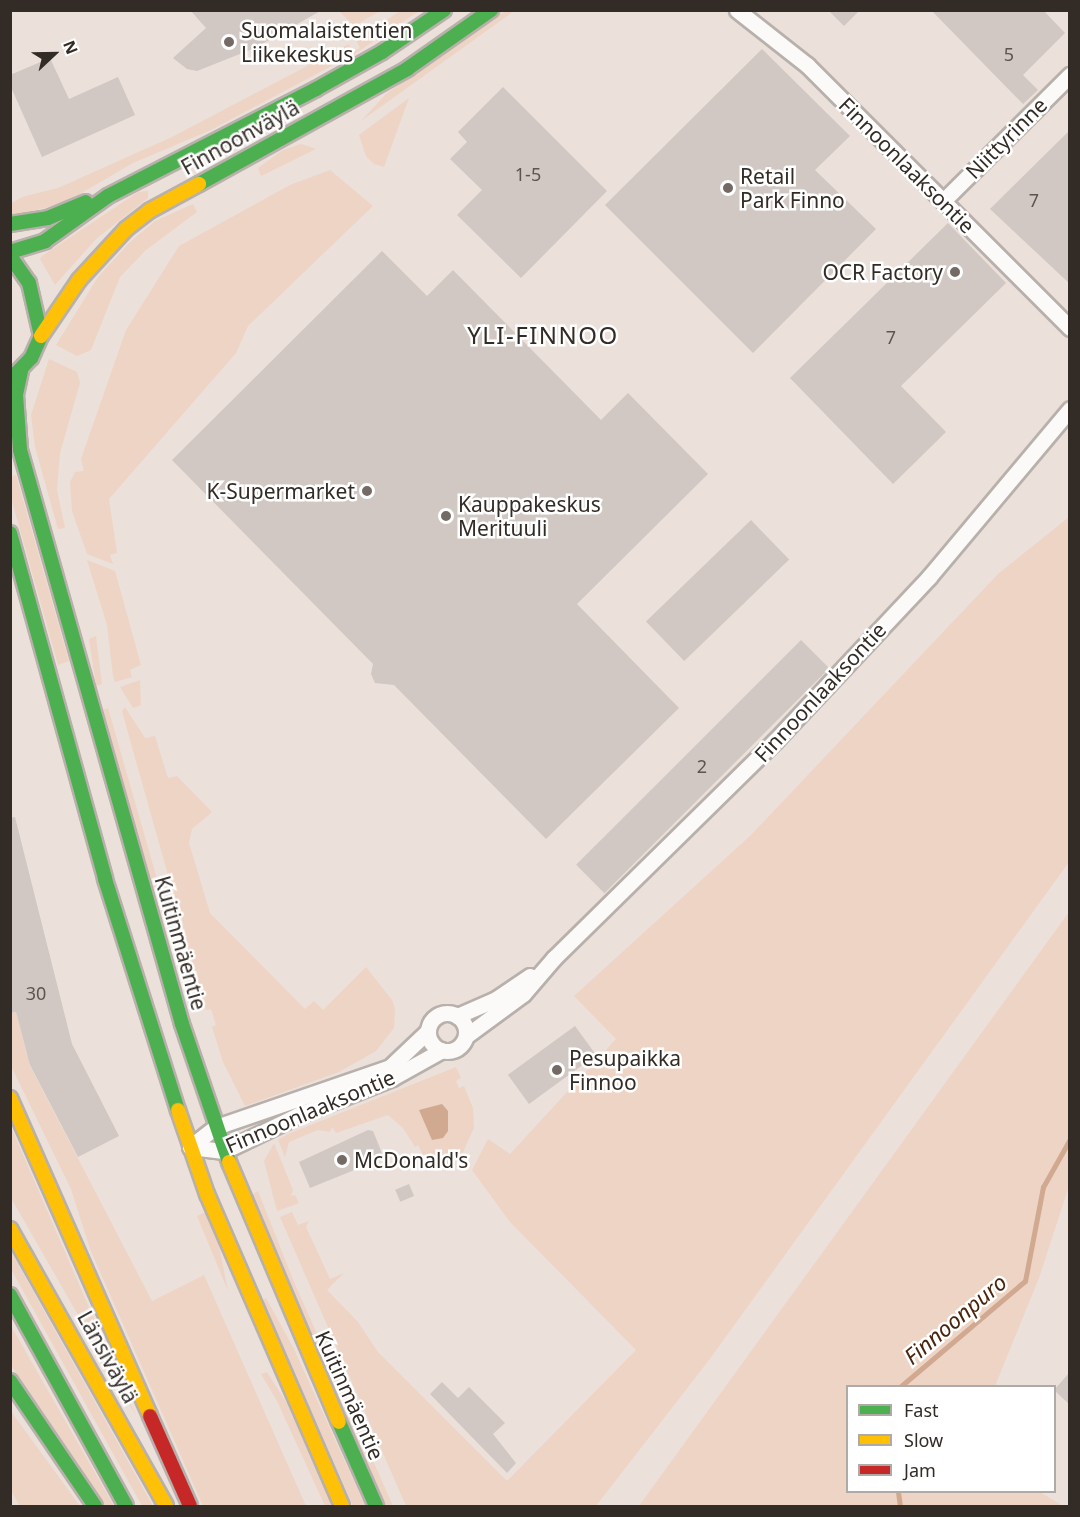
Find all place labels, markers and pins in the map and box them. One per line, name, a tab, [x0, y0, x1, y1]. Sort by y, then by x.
place label: Suomalaistentien Liikekeskus	[241, 17, 413, 67]
marker: Suomalaistentien Liikekeskus	[222, 35, 236, 49]
place label: Retail Park Finno	[740, 163, 845, 213]
marker: Retail Park Finno	[721, 181, 735, 195]
place label: OCR Factory	[822, 259, 943, 285]
marker: OCR Factory	[948, 265, 962, 279]
place label: K-Supermarket	[207, 478, 355, 504]
marker: K-Supermarket	[360, 484, 374, 498]
place label: Kauppakeskus Merituuli	[458, 491, 601, 541]
marker: Kauppakeskus Merituuli	[439, 509, 453, 523]
place label: Pesupaikka Finnoo	[569, 1045, 681, 1095]
marker: Pesupaikka Finnoo	[550, 1063, 564, 1077]
place label: McDonald's	[354, 1147, 468, 1173]
marker: McDonald's	[335, 1153, 349, 1167]

